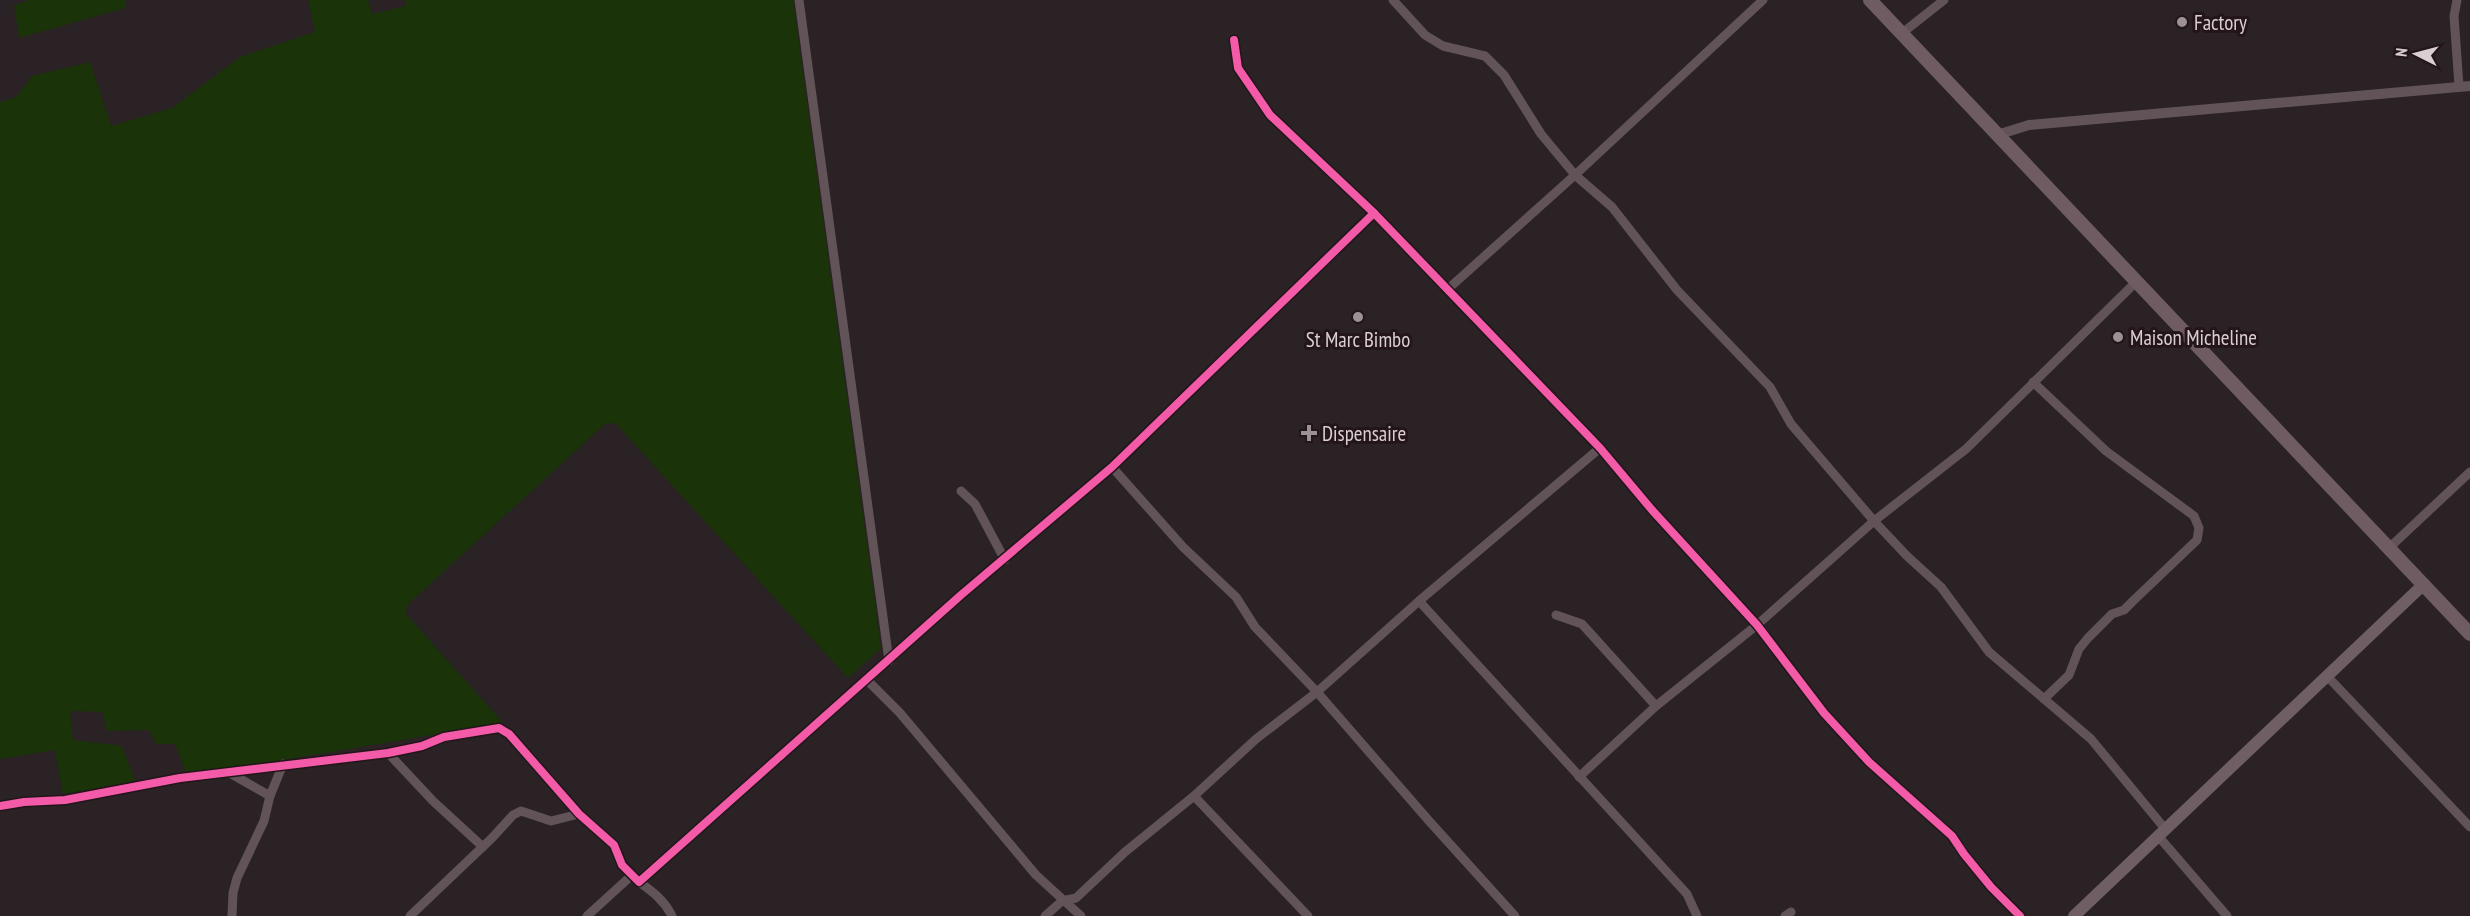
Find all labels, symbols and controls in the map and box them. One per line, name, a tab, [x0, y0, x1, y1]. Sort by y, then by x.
place label: Factory	[2194, 9, 2247, 36]
marker: Factory	[2175, 15, 2189, 29]
north arrow	[2386, 24, 2446, 84]
text: N	[2391, 47, 2411, 58]
marker: St Marc Bimbo	[1351, 310, 1365, 324]
place label: Maison Micheline	[2130, 324, 2257, 351]
place label: St Marc Bimbo	[1306, 326, 1410, 353]
marker: Maison Micheline	[2111, 330, 2125, 344]
place label: Dispensaire	[1322, 420, 1406, 447]
marker: Dispensaire	[1300, 424, 1318, 442]

